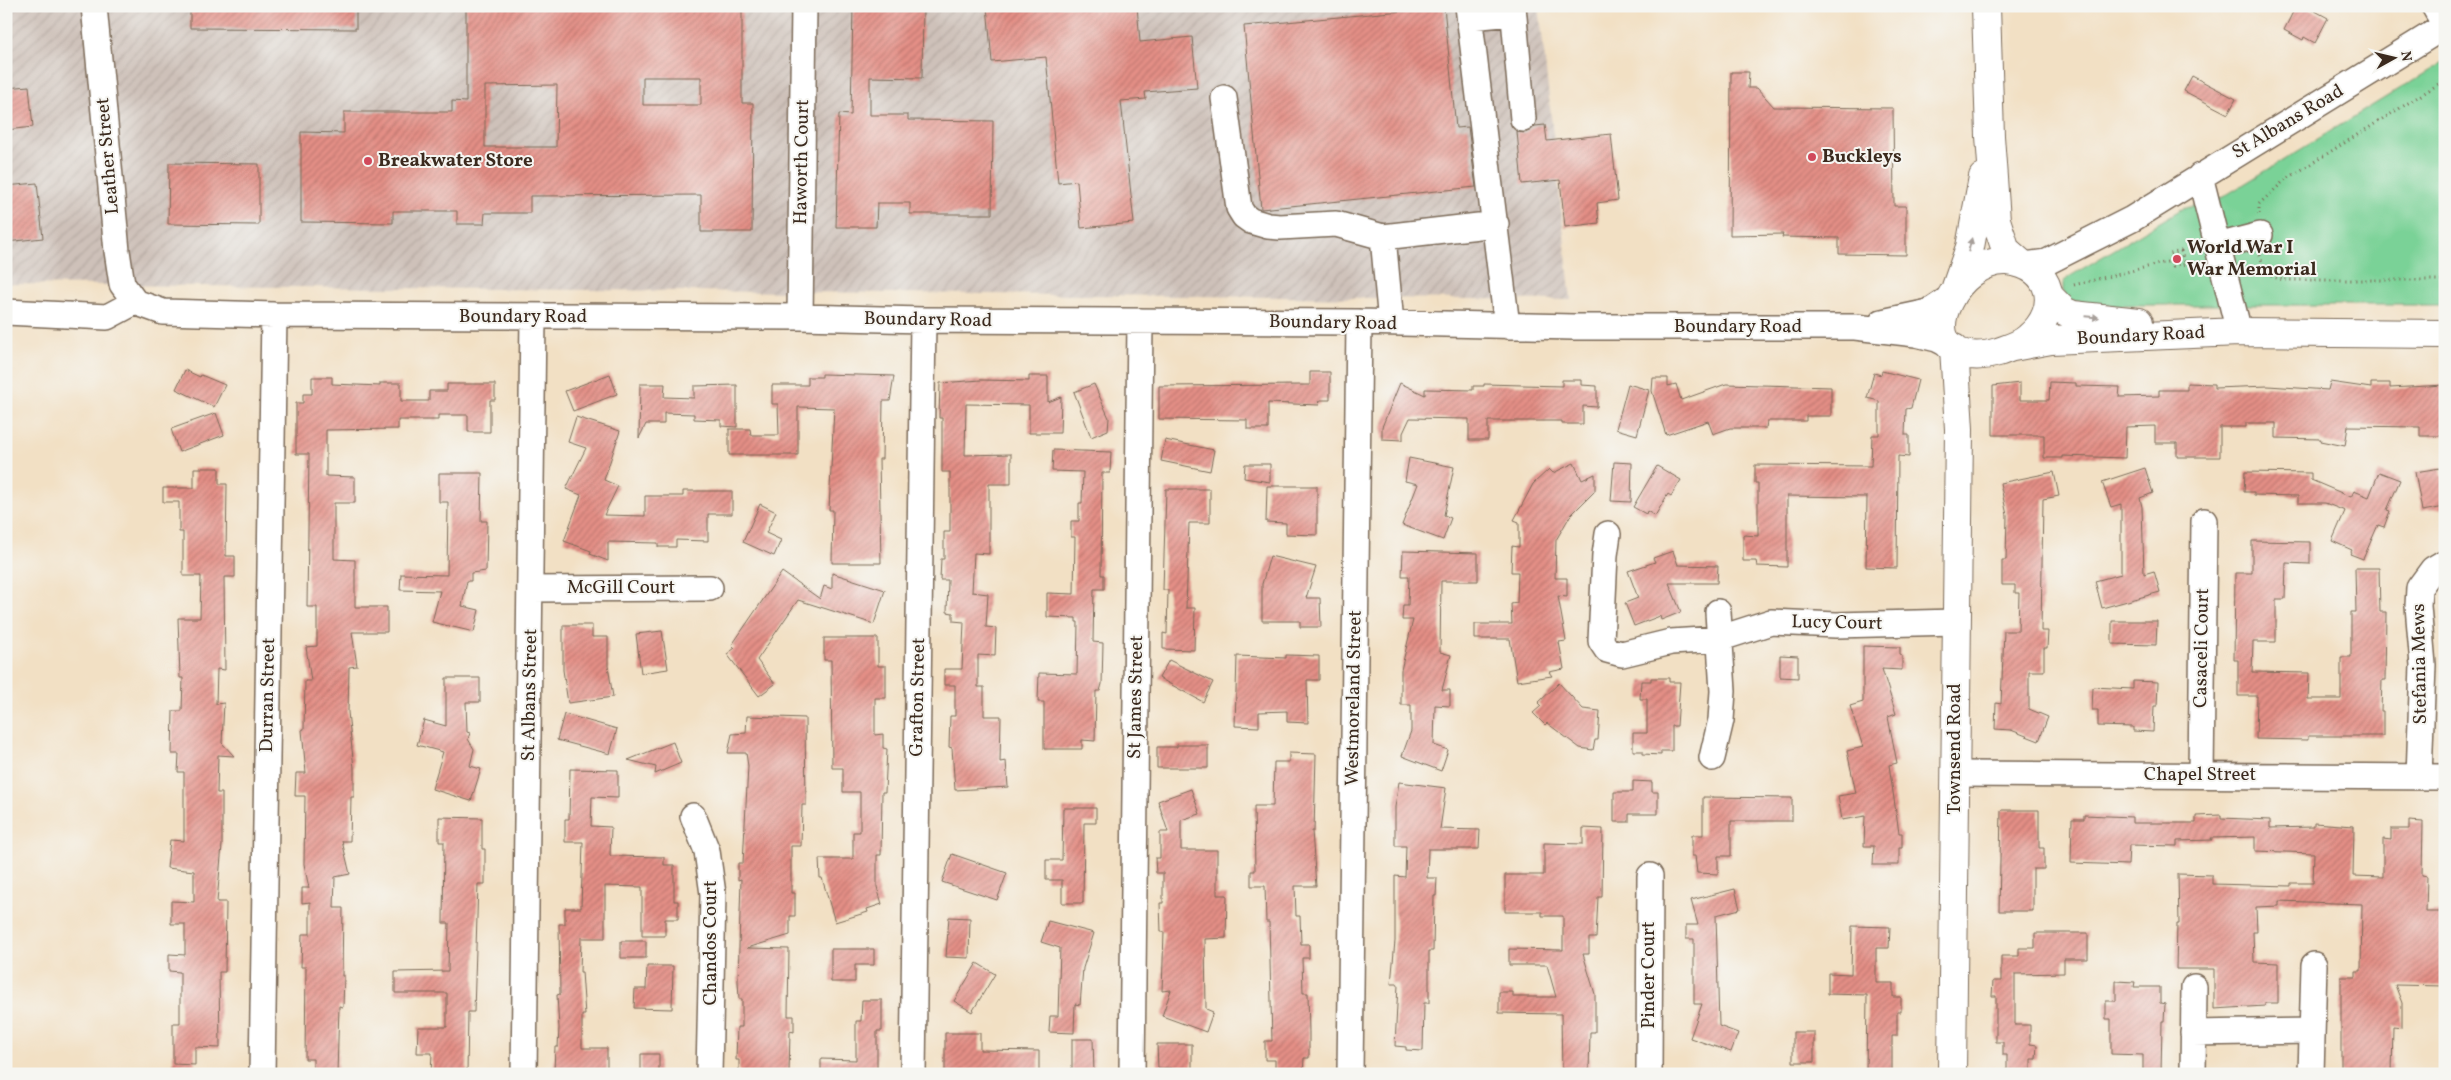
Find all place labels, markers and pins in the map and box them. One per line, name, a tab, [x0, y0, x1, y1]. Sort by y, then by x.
place label: Buckleys	[1822, 144, 1902, 170]
place label: Breakwater Store	[378, 148, 533, 174]
marker: Buckleys	[1806, 151, 1818, 163]
marker: Breakwater Store	[362, 155, 374, 167]
place label: World War I War Memorial	[2187, 235, 2317, 283]
marker: World War I War Memorial	[2171, 253, 2183, 265]

